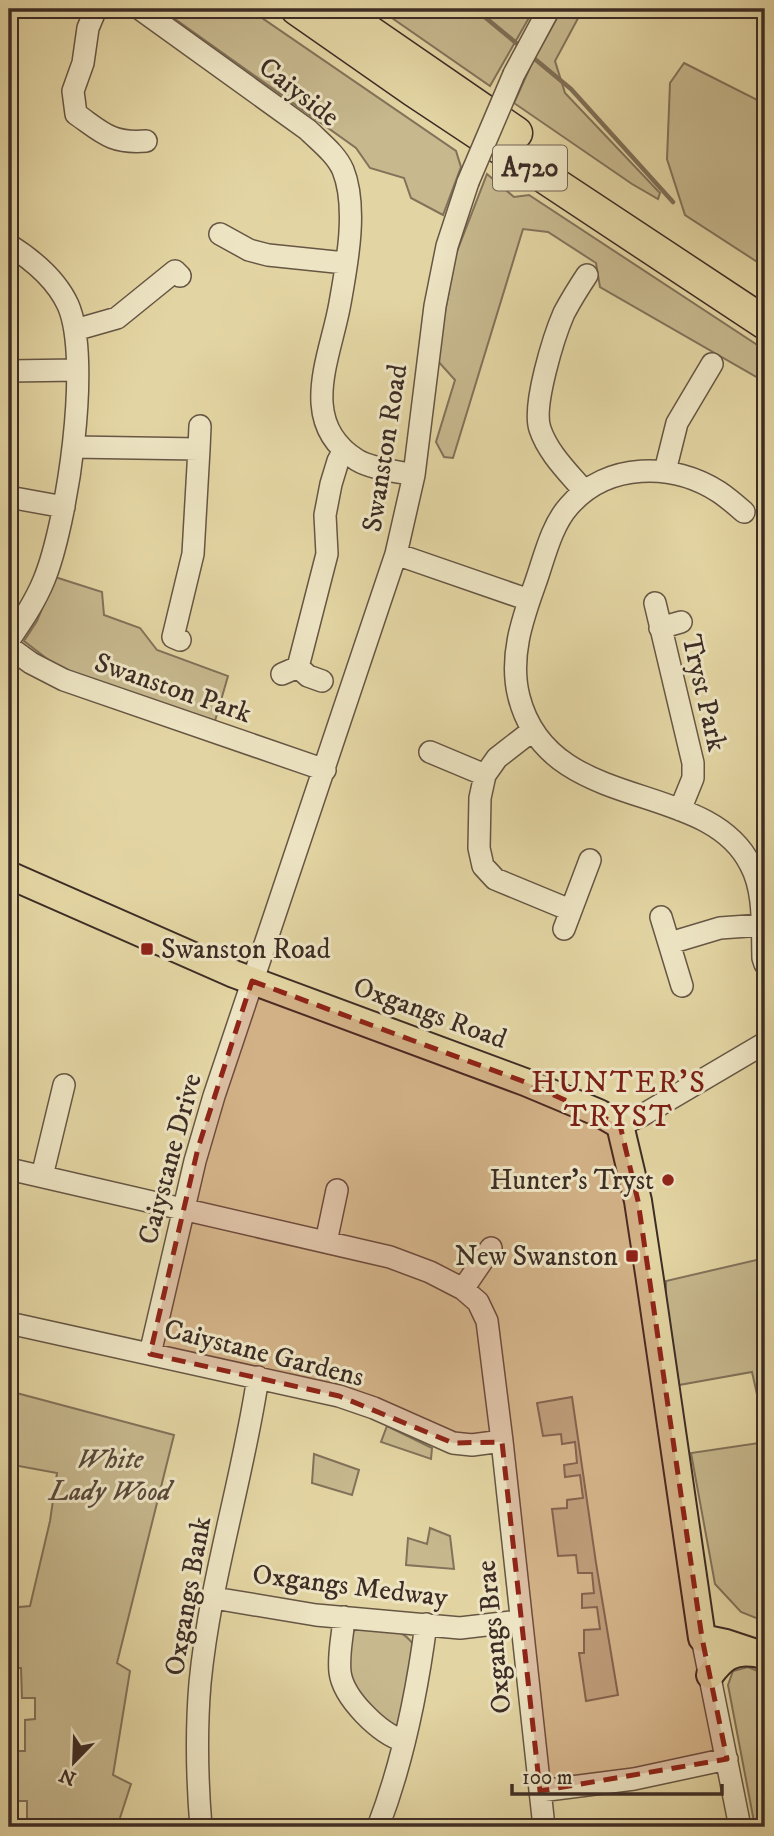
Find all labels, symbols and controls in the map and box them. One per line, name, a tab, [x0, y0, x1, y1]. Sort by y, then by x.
street label: Caiyside	[252, 50, 346, 134]
road number: A720	[493, 146, 567, 190]
street label: Swanston Road	[354, 362, 416, 534]
street label: Tryst Park	[674, 631, 734, 755]
street label: Swanston Park	[90, 645, 256, 731]
place label: Swanston Road	[161, 932, 330, 967]
marker: Swanston Road	[139, 941, 155, 957]
street label: Oxgangs Road	[349, 969, 512, 1057]
district label: HUNTER'S TRYST	[531, 1065, 707, 1136]
street label: Caiystane Drive	[130, 1070, 210, 1248]
place label: Hunter's Tryst	[489, 1163, 654, 1198]
marker: Hunter's Tryst	[660, 1172, 676, 1188]
place label: New Swanston	[455, 1239, 618, 1274]
marker: New Swanston	[624, 1248, 640, 1264]
street label: Caiystane Gardens	[160, 1311, 368, 1395]
park label: White Lady Wood	[47, 1442, 175, 1509]
street label: Oxgangs Bank	[157, 1514, 219, 1678]
street label: Oxgangs Medway	[250, 1557, 450, 1615]
street label: Oxgangs Brae	[469, 1558, 519, 1716]
north arrow	[38, 1728, 108, 1798]
scale bar	[512, 1752, 722, 1796]
text: N	[56, 1762, 80, 1790]
text: 100 m	[522, 1765, 573, 1791]

